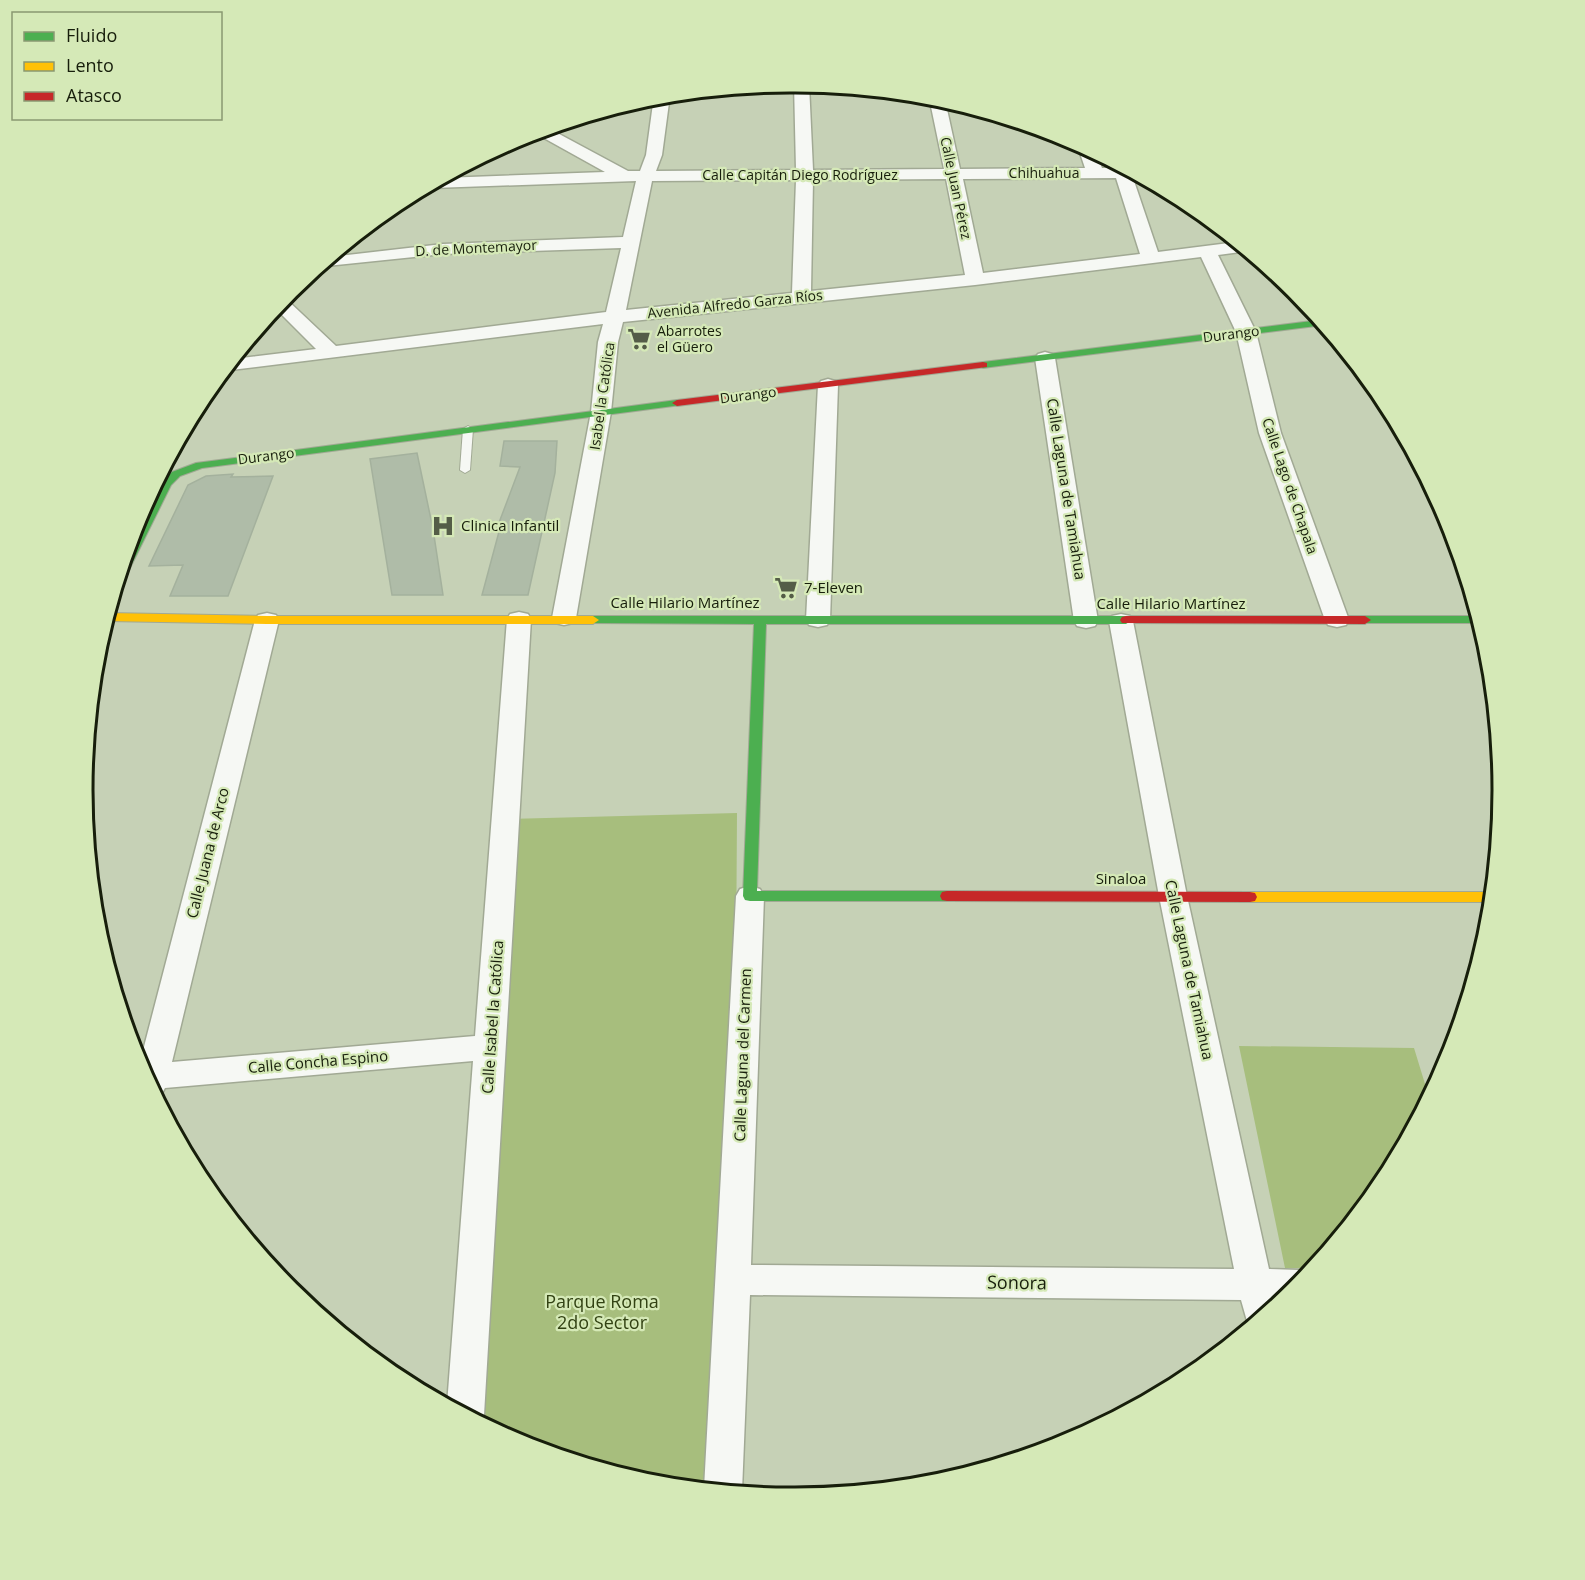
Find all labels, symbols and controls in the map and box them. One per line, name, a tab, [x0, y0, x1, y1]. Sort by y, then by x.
legend	[12, 12, 222, 120]
text: Fluido	[66, 23, 117, 47]
text: Lento	[66, 53, 114, 77]
text: Atasco	[66, 83, 122, 107]
street label: Calle Juan Pérez	[936, 135, 977, 241]
street label: Chihuahua	[1009, 163, 1079, 182]
street label: Calle Capitán Diego Rodríguez	[702, 165, 898, 184]
street label: D. de Montemayor	[415, 235, 538, 260]
street label: Avenida Alfredo Garza Ríos	[646, 285, 824, 322]
place label: Abarrotes el Güero	[657, 321, 722, 356]
street label: Durango	[1202, 321, 1260, 346]
supermarket icon: Abarrotes el Güero	[626, 326, 652, 352]
street label: Isabel la Católica	[585, 341, 618, 451]
street label: Durango	[719, 382, 777, 407]
street label: Calle Laguna de Tamiahua	[1043, 397, 1091, 581]
street label: Calle Lago de Chapala	[1258, 415, 1323, 556]
street label: Durango	[237, 443, 295, 468]
hospital icon: Clinica Infantil	[430, 513, 456, 539]
place label: Clinica Infantil	[461, 515, 559, 535]
supermarket icon: 7-Eleven	[773, 575, 799, 601]
place label: 7-Eleven	[804, 577, 863, 597]
street label: Calle Hilario Martínez	[610, 592, 760, 612]
street label: Calle Hilario Martínez	[1096, 593, 1246, 613]
street label: Calle Juana de Arco	[181, 785, 233, 920]
street label: Sinaloa	[1096, 868, 1146, 888]
street label: Calle Laguna de Tamiahua	[1161, 878, 1219, 1062]
street label: Calle Isabel la Católica	[477, 939, 507, 1094]
street label: Calle Laguna del Carmen	[729, 968, 755, 1142]
street label: Calle Concha Espino	[247, 1045, 389, 1077]
street label: Sonora	[987, 1269, 1047, 1295]
park label: Parque Roma 2do Sector	[545, 1289, 659, 1334]

